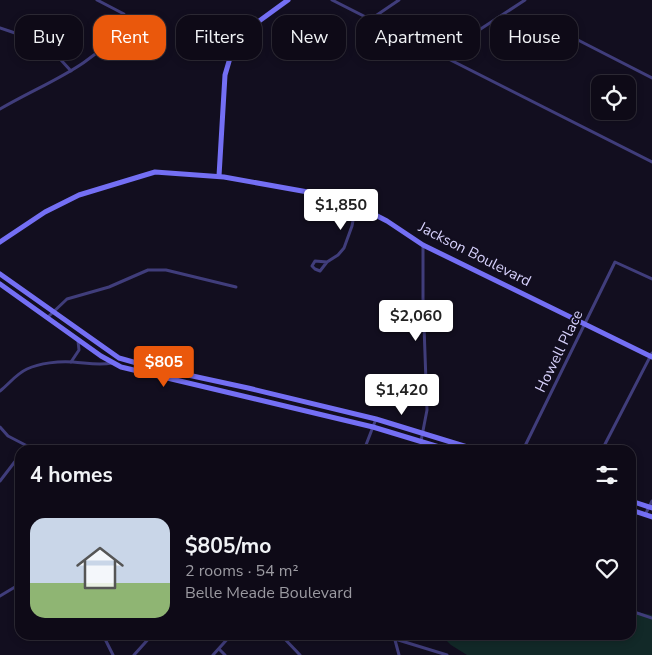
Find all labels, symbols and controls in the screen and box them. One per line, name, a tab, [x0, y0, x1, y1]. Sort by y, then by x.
chip: Buy	[15, 15, 83, 60]
chip: Rent	[93, 15, 166, 60]
chip: Filters	[176, 15, 262, 60]
chip: New	[272, 15, 346, 60]
chip: Apartment	[356, 15, 480, 60]
chip: House	[490, 15, 578, 60]
map controls	[591, 75, 636, 120]
button: locate	[591, 75, 636, 120]
pin: $1,850	[300, 188, 382, 231]
text: $1,850	[315, 194, 367, 216]
street label: Jackson Boulevard	[414, 217, 535, 291]
pin: $2,060	[375, 300, 457, 342]
text: $2,060	[390, 305, 442, 327]
street label: Howell Place	[530, 306, 588, 396]
pin: $805	[134, 346, 194, 388]
text: $805	[145, 351, 183, 373]
pin: $1,420	[361, 374, 443, 416]
text: $1,420	[376, 379, 428, 401]
text: 4 homes	[30, 461, 113, 489]
icon: filters	[593, 461, 621, 489]
text: $805/mo	[185, 532, 271, 560]
icon: home	[70, 538, 130, 598]
icon: heart	[593, 554, 621, 582]
text: 2 rooms · 54 m²	[185, 560, 298, 582]
text: Belle Meade Boulevard	[185, 582, 352, 604]

